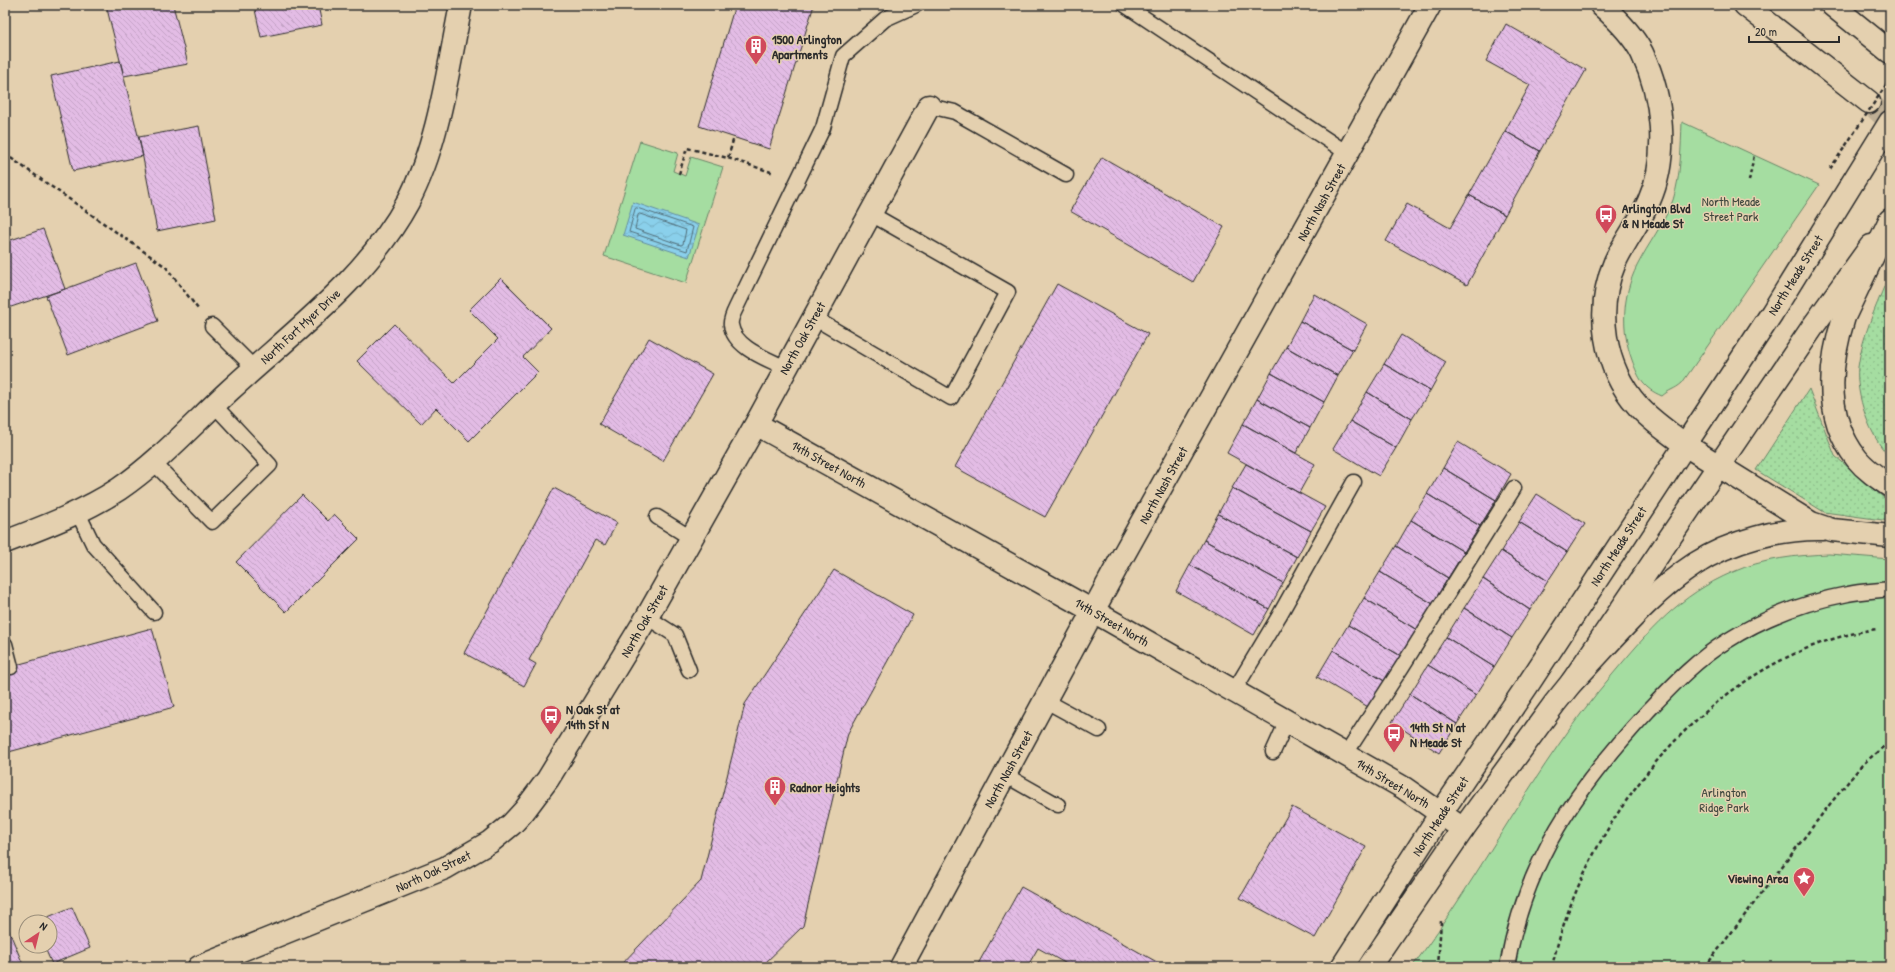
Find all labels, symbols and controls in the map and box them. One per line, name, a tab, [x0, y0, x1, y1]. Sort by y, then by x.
scale bar	[1749, 18, 1839, 44]
text: 20 m	[1755, 23, 1777, 40]
place label: 1500 Arlington Apartments	[772, 30, 842, 64]
building icon: 1500 Arlington Apartments	[743, 33, 769, 66]
street label: North Nash Street	[1292, 160, 1350, 244]
park label: North Meade Street Park	[1702, 192, 1760, 225]
place label: Arlington Blvd & N Meade St	[1622, 199, 1691, 232]
bus stop icon: Arlington Blvd & N Meade St	[1593, 202, 1619, 235]
street label: North Meade Street	[1763, 231, 1827, 319]
street label: North Fort Myer Drive	[256, 284, 344, 368]
street label: North Oak Street	[774, 298, 830, 378]
street label: 14th Street North	[788, 436, 870, 492]
street label: North Nash Street	[1134, 443, 1192, 527]
street label: North Meade Street	[1586, 502, 1651, 589]
street label: North Oak Street	[616, 581, 672, 661]
street label: 14th Street North	[1072, 593, 1153, 651]
place label: N Oak St at 14th St N	[566, 700, 620, 733]
bus stop icon: N Oak St at 14th St N	[538, 703, 564, 736]
place label: 14th St N at N Meade St	[1410, 718, 1466, 751]
bus stop icon: 14th St N at N Meade St	[1381, 721, 1407, 754]
street label: North Nash Street	[979, 727, 1037, 811]
street label: 14th Street North	[1353, 754, 1434, 812]
street label: North Meade Street	[1408, 772, 1473, 859]
building icon: Radnor Heights	[762, 774, 788, 807]
place label: Radnor Heights	[790, 778, 860, 797]
park label: Arlington Ridge Park	[1699, 783, 1749, 816]
street label: North Oak Street	[392, 845, 474, 896]
place icon: Viewing Area	[1791, 865, 1817, 898]
place label: Viewing Area	[1727, 869, 1789, 888]
north arrow	[18, 914, 58, 954]
text: N	[37, 918, 50, 933]

